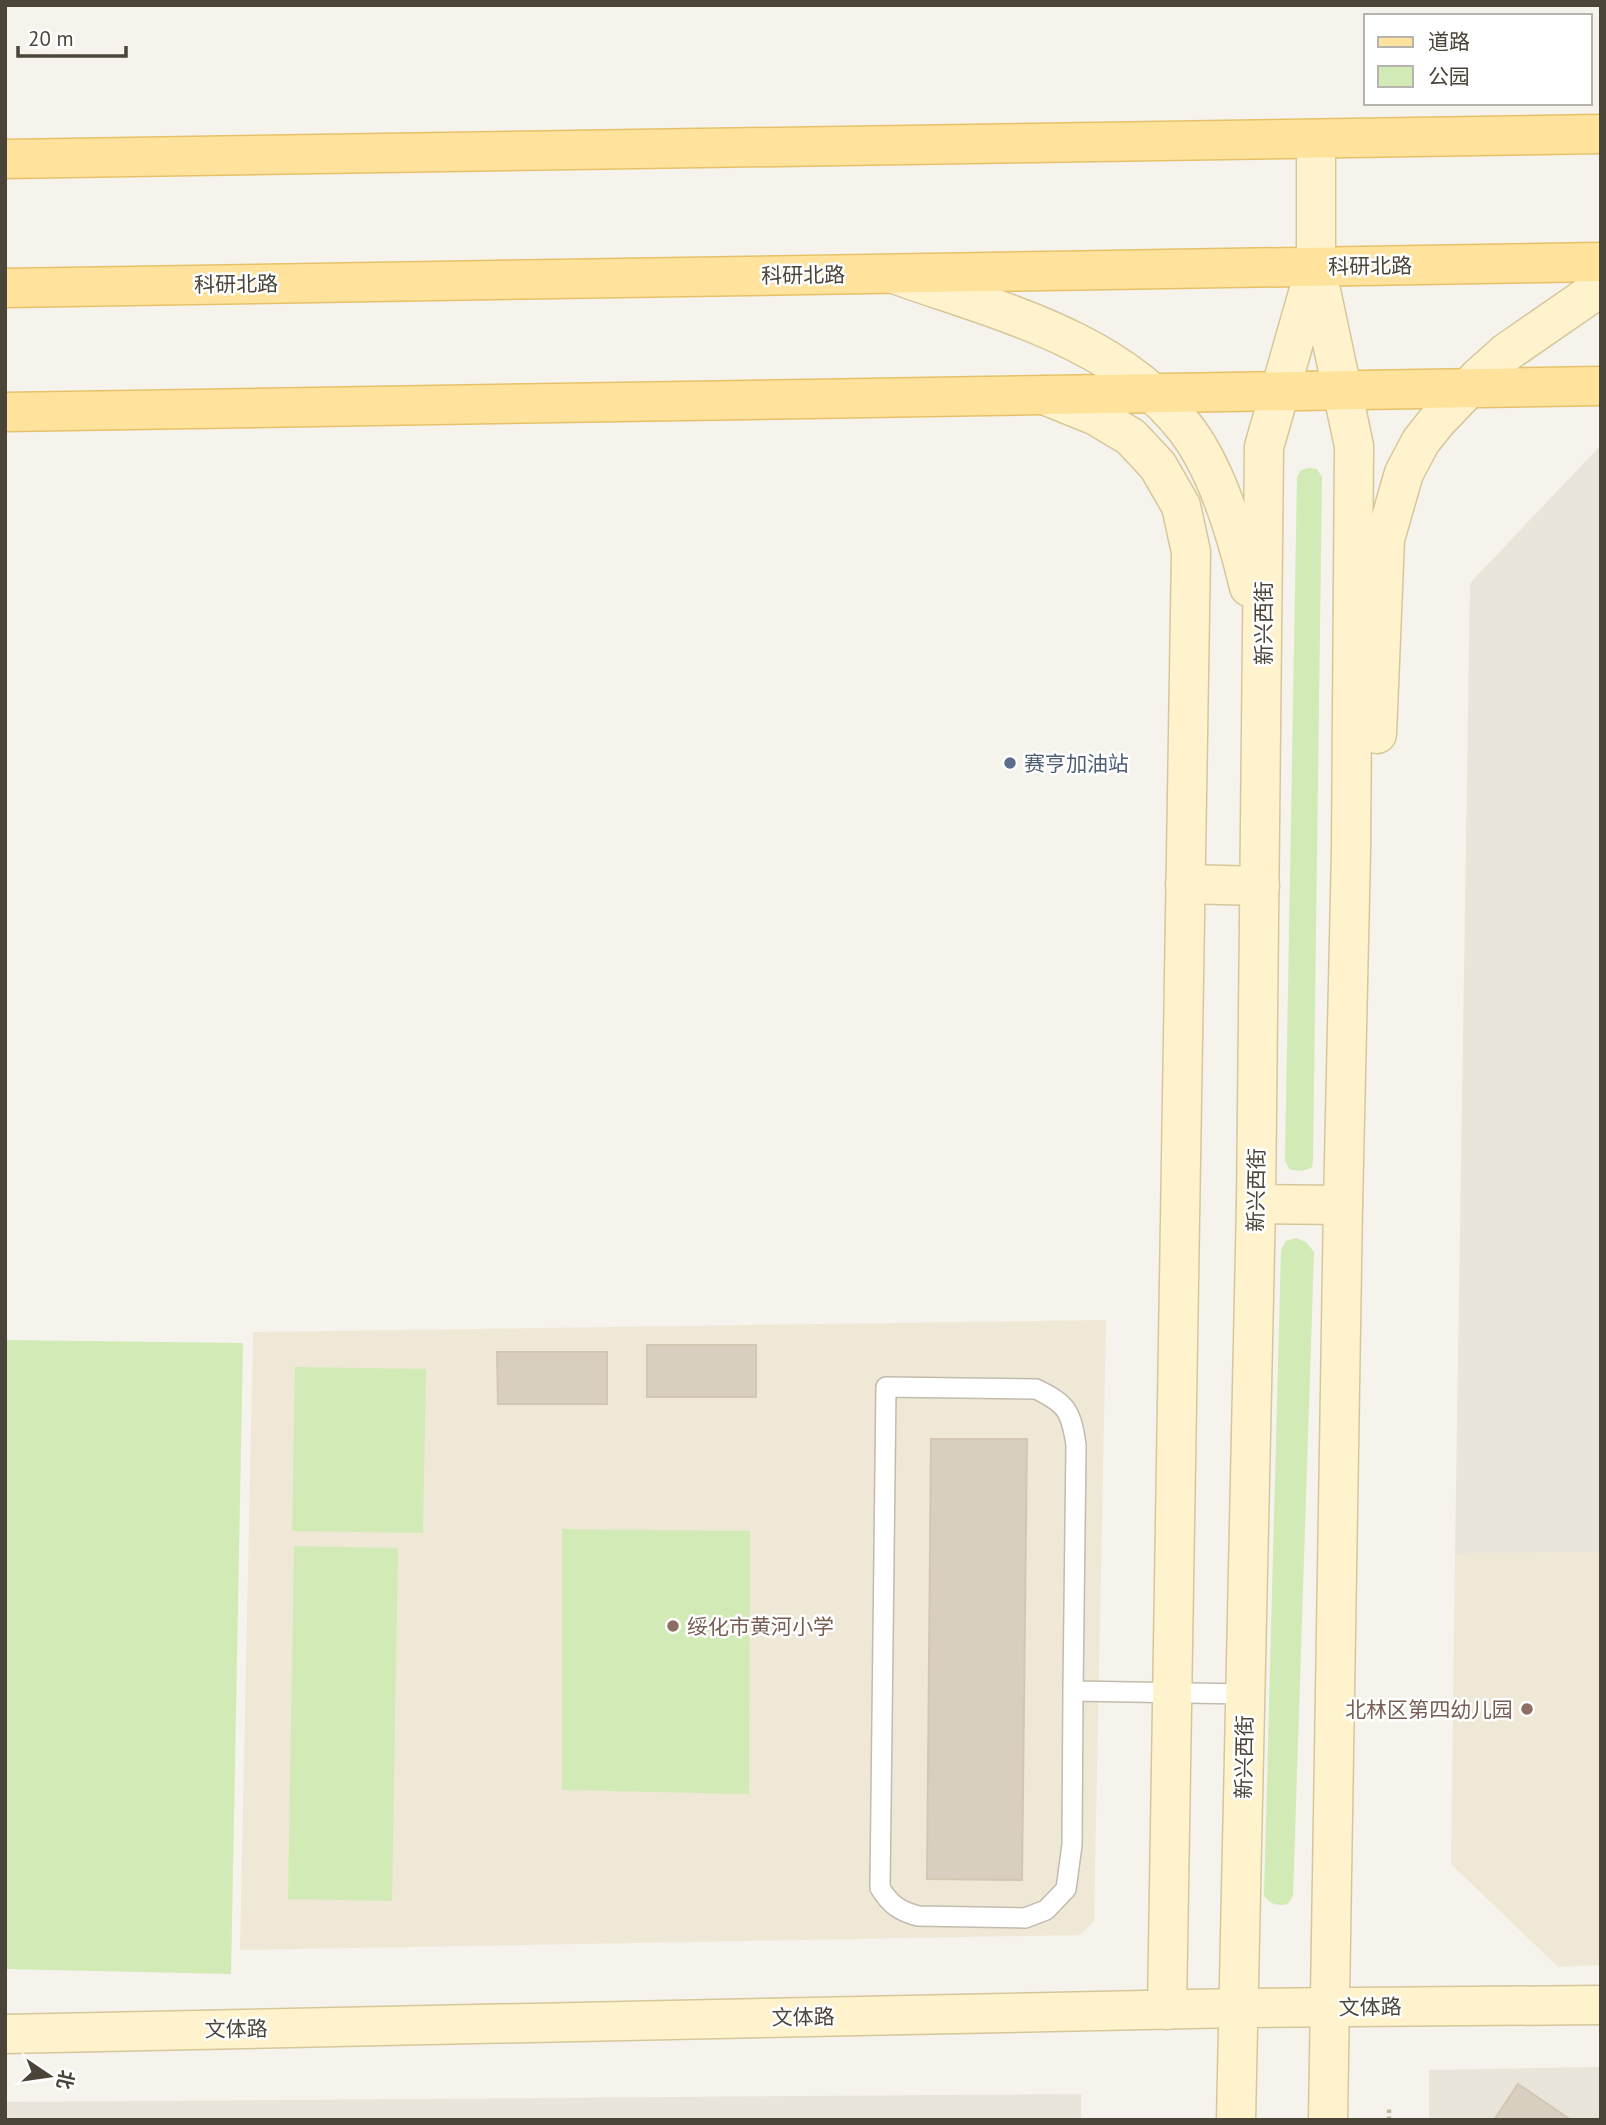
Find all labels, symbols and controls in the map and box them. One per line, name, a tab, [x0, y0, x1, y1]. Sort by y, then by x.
scale bar	[18, 14, 126, 58]
legend	[1364, 14, 1592, 105]
text: 20 m	[28, 25, 74, 52]
text: 道路	[1428, 28, 1470, 55]
text: 公园	[1428, 63, 1470, 90]
street label: 科研北路	[1328, 252, 1412, 280]
street label: 科研北路	[761, 261, 845, 289]
street label: 科研北路	[194, 270, 278, 298]
street label: 新兴西街	[1250, 581, 1277, 665]
place label: 赛亨加油站	[1024, 750, 1129, 777]
marker: 赛亨加油站	[1002, 755, 1018, 771]
street label: 新兴西街	[1242, 1148, 1270, 1232]
place label: 绥化市黄河小学	[687, 1613, 834, 1640]
marker: 绥化市黄河小学	[665, 1618, 681, 1634]
place label: 北林区第四幼儿园	[1345, 1696, 1513, 1723]
marker: 北林区第四幼儿园	[1519, 1701, 1535, 1717]
street label: 新兴西街	[1230, 1715, 1258, 1799]
street label: 文体路	[1338, 1993, 1402, 2021]
street label: 文体路	[771, 2003, 835, 2031]
street label: 文体路	[204, 2015, 268, 2043]
north arrow	[14, 2041, 84, 2111]
text: 北	[52, 2068, 79, 2092]

